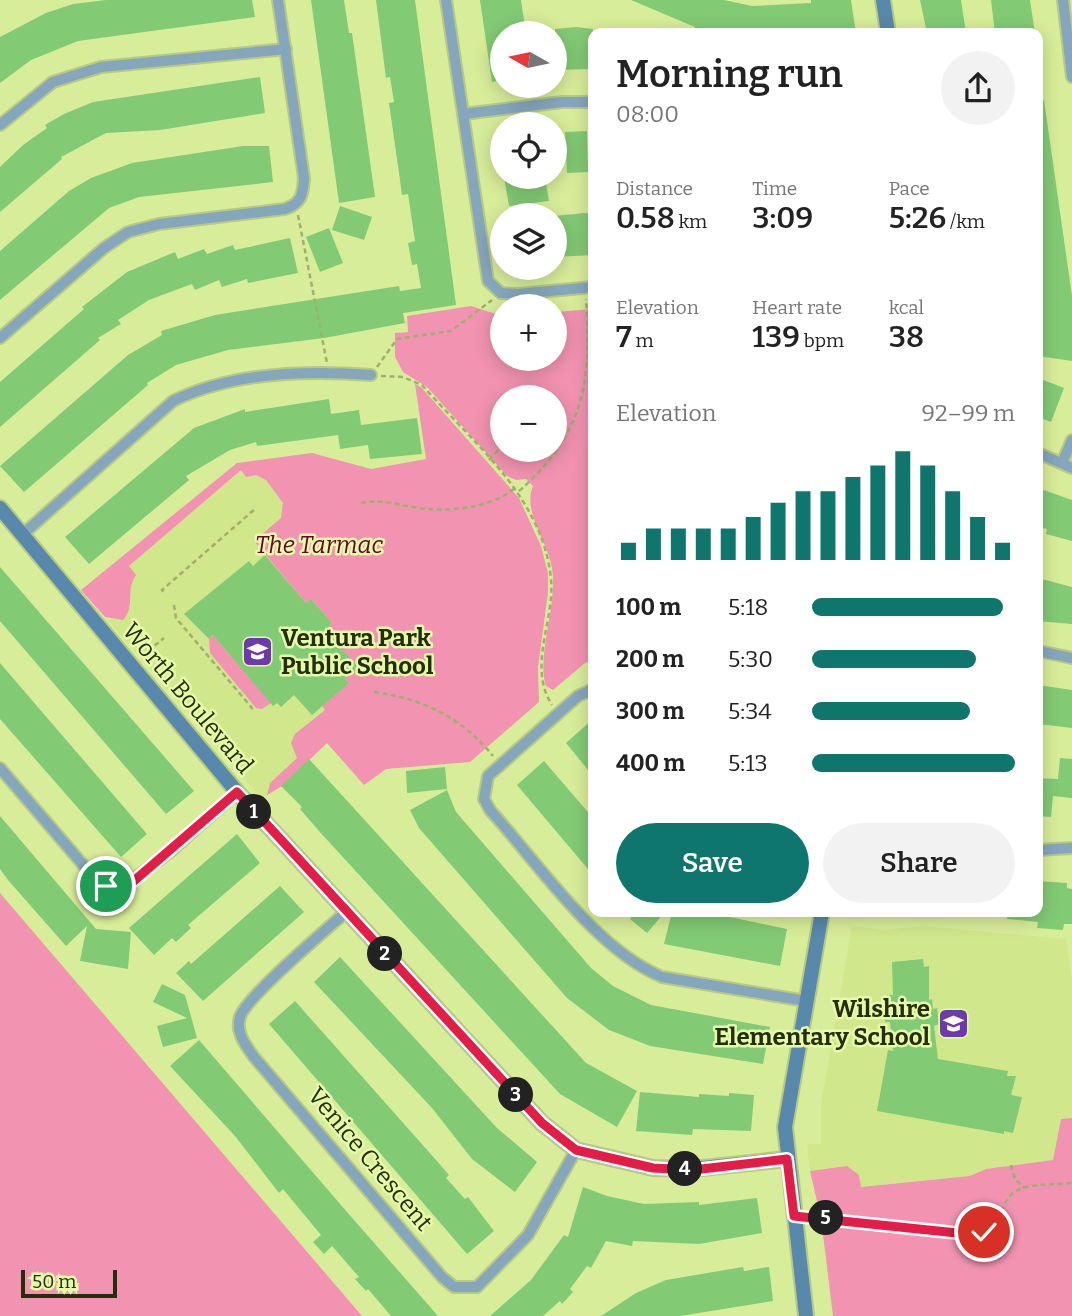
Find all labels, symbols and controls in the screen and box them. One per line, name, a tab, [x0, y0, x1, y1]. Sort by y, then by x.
north arrow	[490, 21, 567, 98]
map controls	[490, 21, 567, 462]
text: Morning run	[616, 51, 843, 97]
button: share	[941, 51, 1015, 125]
text: 08:00	[616, 100, 679, 128]
button: locate	[490, 112, 567, 189]
text: Distance	[616, 177, 693, 200]
text: Time	[752, 177, 797, 200]
text: Pace	[889, 177, 930, 200]
text: 0.58	[616, 200, 675, 236]
text: 3:09	[752, 200, 813, 236]
text: 5:26	[889, 200, 946, 236]
button: layers	[490, 203, 567, 280]
text: km	[675, 210, 707, 233]
text: /km	[946, 210, 985, 233]
button: +	[490, 294, 567, 371]
text: Elevation	[616, 296, 699, 319]
text: Heart rate	[752, 296, 842, 319]
text: kcal	[889, 296, 924, 319]
text: 7	[616, 319, 632, 355]
text: 139	[752, 319, 800, 355]
text: 38	[889, 319, 924, 355]
text: m	[632, 329, 654, 352]
text: bpm	[800, 329, 844, 352]
button: −	[490, 385, 567, 462]
text: Elevation	[616, 399, 716, 427]
text: 92–99 m	[921, 399, 1015, 427]
park label: The Tarmac	[255, 531, 383, 559]
text: 100 m	[616, 593, 681, 621]
text: 5:18	[728, 593, 768, 621]
street label: Worth Boulevard	[117, 617, 259, 779]
place label: Ventura Park Public School	[281, 624, 434, 680]
school or university icon: Ventura Park Public School	[241, 635, 275, 669]
text: 200 m	[616, 645, 684, 673]
text: 5:30	[728, 645, 773, 673]
text: 300 m	[616, 697, 685, 725]
text: 5:34	[728, 697, 772, 725]
text: 400 m	[616, 749, 685, 777]
text: 5:13	[728, 749, 768, 777]
pin: 1	[236, 794, 272, 830]
text: 1	[249, 800, 258, 823]
button: Save	[616, 823, 809, 903]
button: Share	[823, 823, 1015, 903]
pin	[76, 856, 136, 916]
icon: arrive	[87, 867, 125, 905]
pin: 2	[368, 936, 402, 972]
text: 2	[379, 942, 390, 965]
place label: Wilshire Elementary School	[714, 995, 931, 1051]
school or university icon: Wilshire Elementary School	[936, 1006, 970, 1040]
pin: 3	[498, 1078, 534, 1112]
street label: Venice Crescent	[302, 1082, 438, 1237]
text: 3	[510, 1083, 521, 1106]
pin: 4	[668, 1152, 702, 1186]
text: 4	[679, 1157, 690, 1180]
pin: 5	[808, 1200, 844, 1236]
pin	[954, 1202, 1014, 1262]
text: 5	[820, 1206, 831, 1229]
icon: check	[965, 1213, 1003, 1251]
scale bar	[21, 1267, 117, 1299]
text: 50 m	[32, 1270, 76, 1293]

